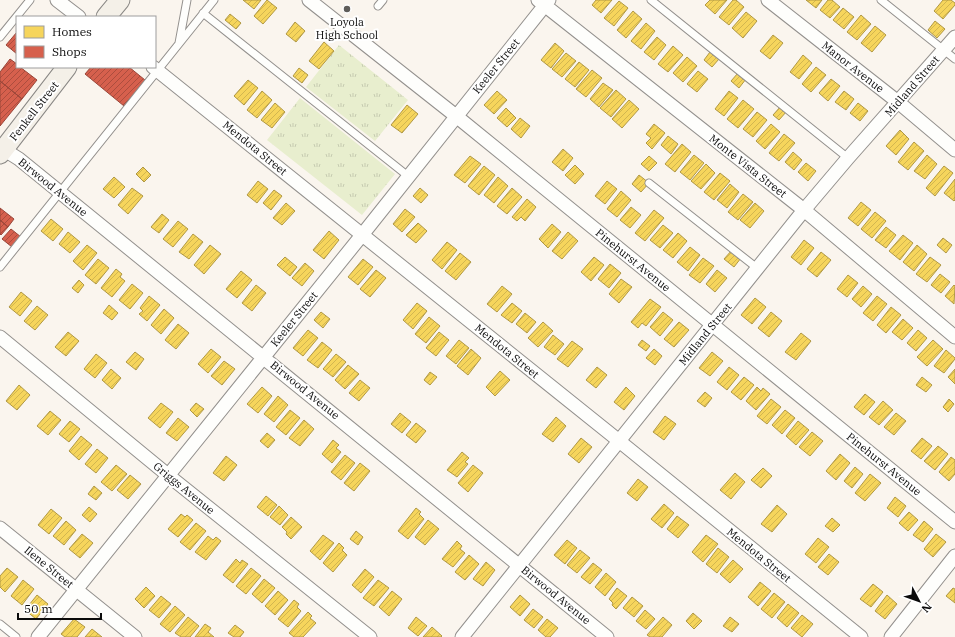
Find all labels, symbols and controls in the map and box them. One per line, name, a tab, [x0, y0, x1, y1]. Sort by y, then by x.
marker: Loyola High School	[342, 4, 352, 14]
place label: Loyola High School	[316, 15, 378, 42]
legend	[16, 16, 156, 68]
text: Homes	[52, 24, 92, 39]
street label: Keeler Street	[470, 36, 523, 96]
street label: Manor Avenue	[819, 38, 887, 96]
text: Shops	[52, 44, 87, 59]
street label: Midland Street	[882, 53, 942, 119]
street label: Fenkell Street	[6, 78, 62, 144]
street label: Mendota Street	[220, 118, 290, 178]
street label: Monte Vista Street	[707, 131, 790, 201]
street label: Birwood Avenue	[16, 155, 91, 219]
street label: Pinehurst Avenue	[593, 226, 673, 295]
street label: Keeler Street	[268, 289, 321, 349]
street label: Midland Street	[676, 300, 734, 368]
street label: Mendota Street	[472, 321, 542, 381]
street label: Birwood Avenue	[268, 358, 343, 422]
street label: Pinehurst Avenue	[844, 430, 924, 499]
street label: Griggs Avenue	[151, 459, 218, 517]
street label: Mendota Street	[724, 525, 794, 585]
street label: Ilene Street	[22, 543, 77, 591]
street label: Birwood Avenue	[519, 563, 594, 627]
north arrow	[899, 581, 939, 621]
scale bar	[18, 595, 101, 621]
text: N	[918, 600, 935, 616]
text: 50 m	[24, 601, 53, 616]

